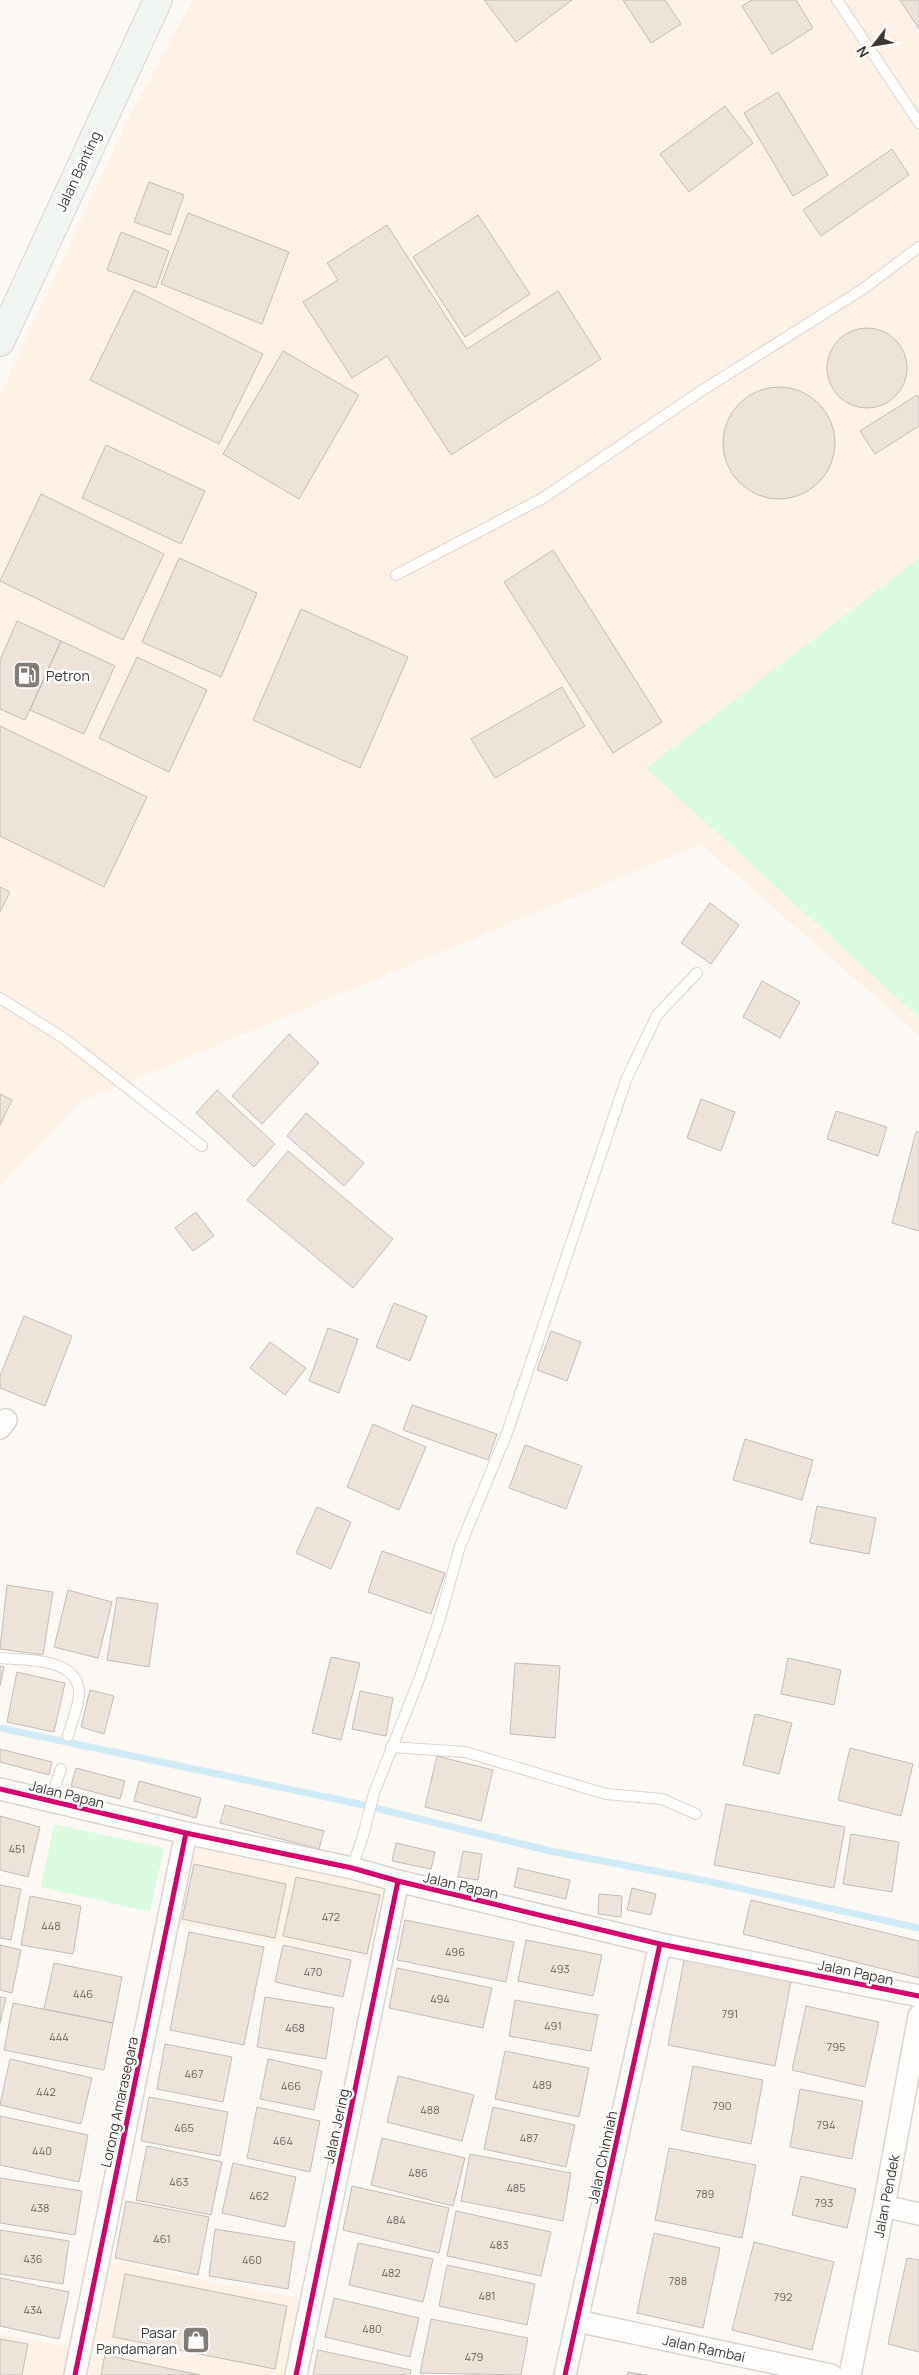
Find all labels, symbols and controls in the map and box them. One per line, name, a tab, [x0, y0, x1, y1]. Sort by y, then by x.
north arrow	[849, 20, 899, 70]
text: N	[852, 43, 873, 61]
street label: Jalan Banting	[51, 128, 105, 214]
fuel station icon: Petron	[12, 660, 42, 690]
place label: Petron	[46, 666, 90, 685]
street label: Jalan Papan	[27, 1776, 107, 1812]
house number: 451	[8, 1841, 26, 1856]
street label: Jalan Papan	[421, 1867, 501, 1903]
house number: 472	[322, 1909, 340, 1924]
house number: 448	[41, 1918, 61, 1933]
house number: 496	[445, 1944, 465, 1959]
street label: Jalan Papan	[817, 1955, 895, 1989]
house number: 493	[550, 1961, 570, 1976]
house number: 470	[304, 1964, 322, 1979]
house number: 446	[73, 1986, 93, 2001]
house number: 494	[430, 1991, 450, 2006]
house number: 791	[722, 2006, 738, 2021]
house number: 491	[544, 2018, 562, 2033]
house number: 468	[285, 2020, 305, 2035]
house number: 444	[49, 2029, 69, 2044]
street label: Lorong Amarasegara	[96, 2035, 142, 2169]
house number: 795	[827, 2039, 845, 2054]
house number: 467	[185, 2066, 203, 2081]
house number: 489	[532, 2077, 552, 2092]
house number: 466	[281, 2078, 301, 2093]
house number: 442	[36, 2084, 56, 2099]
street label: Jalan Jering	[319, 2087, 353, 2165]
house number: 790	[712, 2098, 732, 2113]
house number: 488	[420, 2102, 440, 2117]
street label: Jalan Chinniah	[583, 2109, 621, 2205]
house number: 794	[817, 2117, 835, 2132]
house number: 465	[174, 2120, 194, 2135]
house number: 487	[520, 2130, 538, 2145]
house number: 464	[273, 2133, 293, 2148]
house number: 440	[32, 2143, 52, 2158]
street label: Jalan Pendek	[869, 2152, 904, 2239]
house number: 486	[408, 2165, 428, 2180]
house number: 463	[169, 2174, 189, 2189]
house number: 485	[506, 2180, 526, 2195]
house number: 789	[696, 2186, 715, 2201]
house number: 462	[249, 2188, 269, 2203]
house number: 793	[815, 2195, 833, 2210]
house number: 438	[31, 2200, 49, 2215]
house number: 484	[386, 2212, 406, 2227]
house number: 461	[153, 2231, 171, 2246]
house number: 483	[490, 2237, 508, 2252]
house number: 436	[23, 2251, 43, 2266]
house number: 460	[242, 2252, 262, 2267]
house number: 482	[381, 2265, 401, 2280]
house number: 788	[669, 2273, 687, 2288]
house number: 481	[478, 2288, 496, 2303]
house number: 792	[774, 2289, 792, 2304]
house number: 434	[23, 2302, 43, 2317]
house number: 480	[362, 2321, 382, 2336]
place label: Pasar Pandamaran	[96, 2323, 177, 2358]
shop icon: Pasar Pandamaran	[181, 2325, 211, 2355]
street label: Jalan Rambai	[661, 2330, 747, 2366]
house number: 479	[465, 2349, 484, 2364]

